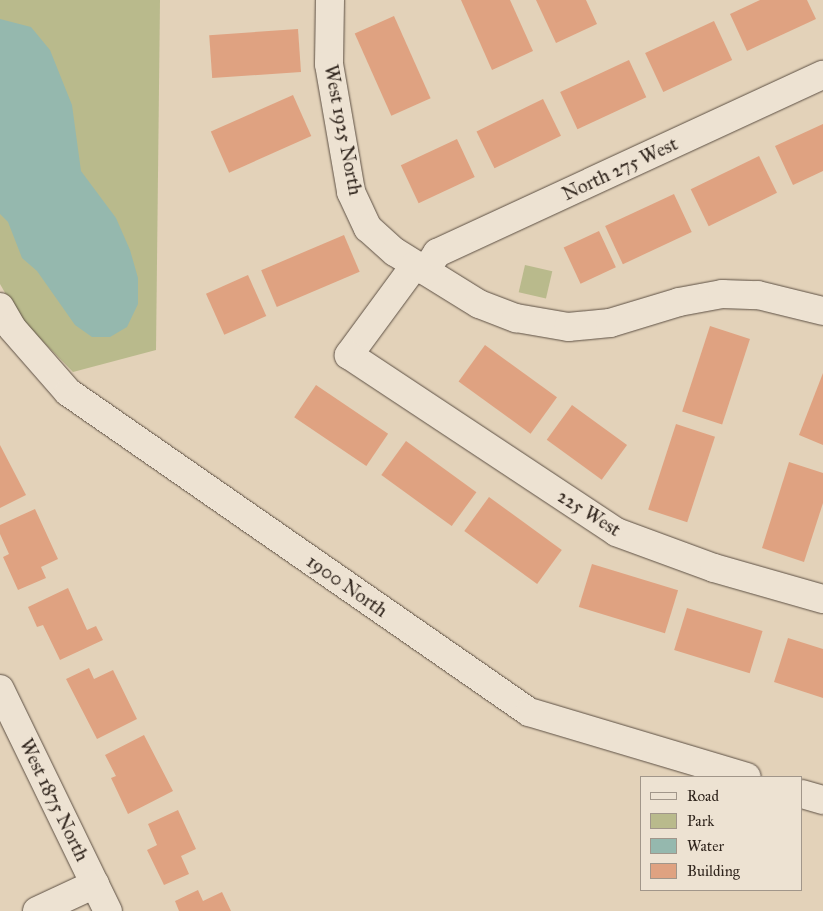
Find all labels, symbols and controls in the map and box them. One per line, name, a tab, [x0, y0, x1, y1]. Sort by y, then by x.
street label: West 1925 North	[319, 63, 367, 197]
street label: North 275 West	[559, 132, 681, 206]
street label: 225 West	[553, 485, 625, 541]
street label: 1900 North	[302, 550, 392, 622]
street label: West 1875 North	[15, 735, 93, 865]
legend	[640, 776, 803, 891]
text: Road	[687, 787, 719, 805]
text: Park	[687, 812, 714, 830]
text: Water	[687, 837, 724, 855]
text: Building	[687, 862, 740, 880]

